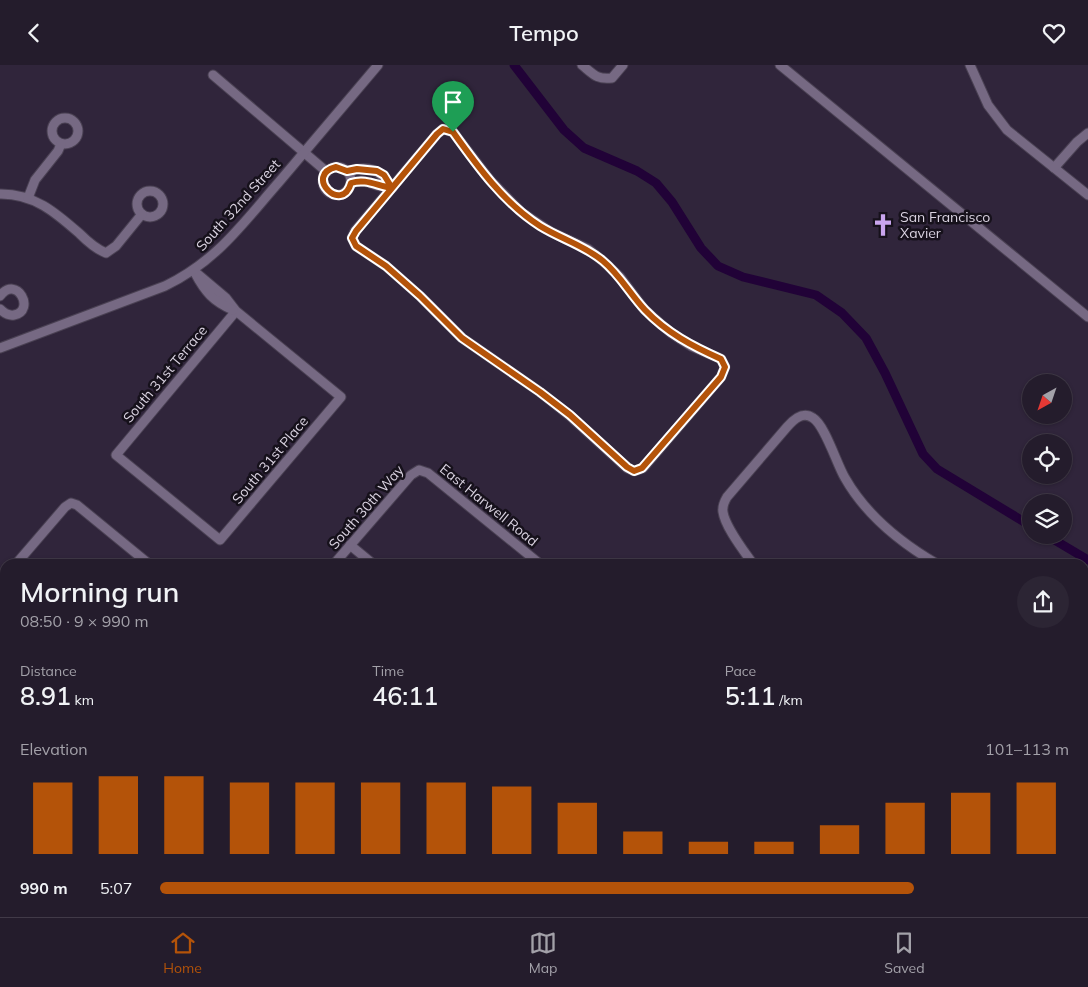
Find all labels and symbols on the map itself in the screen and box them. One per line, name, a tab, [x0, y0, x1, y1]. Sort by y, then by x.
pin	[432, 81, 474, 132]
street label: South 32nd Street	[192, 155, 284, 255]
place label: San Francisco Xavier	[900, 208, 990, 242]
church icon: San Francisco Xavier	[870, 212, 896, 238]
street label: South 31st Terrace	[119, 322, 211, 426]
north arrow	[1022, 374, 1072, 424]
street label: South 31st Place	[228, 412, 312, 508]
street label: East Harwell Road	[436, 460, 542, 550]
street label: South 30th Way	[325, 461, 408, 553]

